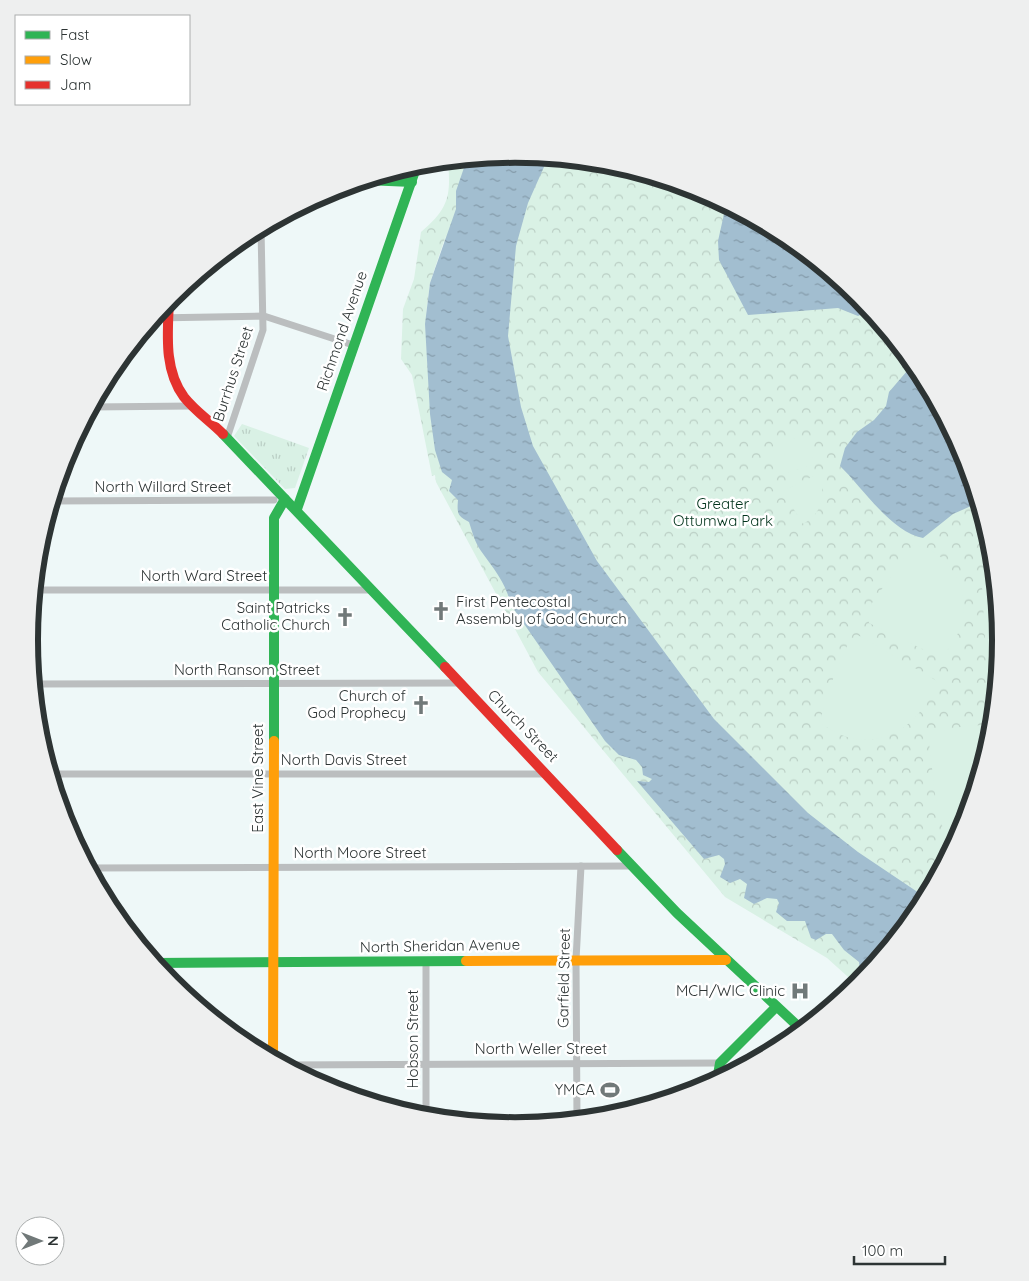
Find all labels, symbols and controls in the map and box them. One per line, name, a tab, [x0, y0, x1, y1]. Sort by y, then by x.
legend	[15, 15, 190, 105]
text: Fast	[60, 25, 89, 44]
text: Slow	[60, 50, 92, 69]
text: Jam	[60, 75, 91, 94]
street label: Richmond Avenue	[312, 268, 371, 393]
street label: Burrhus Street	[208, 324, 257, 424]
street label: North Willard Street	[95, 477, 231, 496]
park label: Greater Ottumwa Park	[673, 494, 773, 530]
street label: North Ward Street	[141, 566, 267, 585]
place label: First Pentecostal Assembly of God Church	[456, 592, 627, 628]
place label: Saint Patricks Catholic Church	[221, 598, 330, 634]
church icon: First Pentecostal Assembly of God Church	[430, 600, 452, 622]
church icon: Saint Patricks Catholic Church	[334, 606, 356, 628]
street label: North Ransom Street	[174, 660, 320, 679]
street label: Church Street	[484, 685, 563, 766]
place label: Church of God Prophecy	[308, 686, 407, 722]
church icon: Church of God Prophecy	[410, 694, 432, 716]
street label: East Vine Street	[248, 723, 267, 833]
street label: North Davis Street	[281, 750, 407, 769]
street label: North Moore Street	[294, 843, 427, 862]
street label: Garfield Street	[553, 928, 574, 1028]
street label: North Sheridan Avenue	[360, 935, 520, 956]
hospital icon: MCH/WIC Clinic	[789, 980, 811, 1002]
place label: MCH/WIC Clinic	[676, 981, 785, 1000]
street label: Hobson Street	[403, 990, 422, 1088]
street label: North Weller Street	[475, 1039, 607, 1058]
sports icon: YMCA	[599, 1079, 621, 1101]
place label: YMCA	[555, 1080, 595, 1099]
north arrow	[15, 1216, 65, 1266]
scale bar	[854, 1234, 945, 1266]
text: N	[44, 1236, 62, 1246]
text: 100 m	[862, 1241, 903, 1260]

